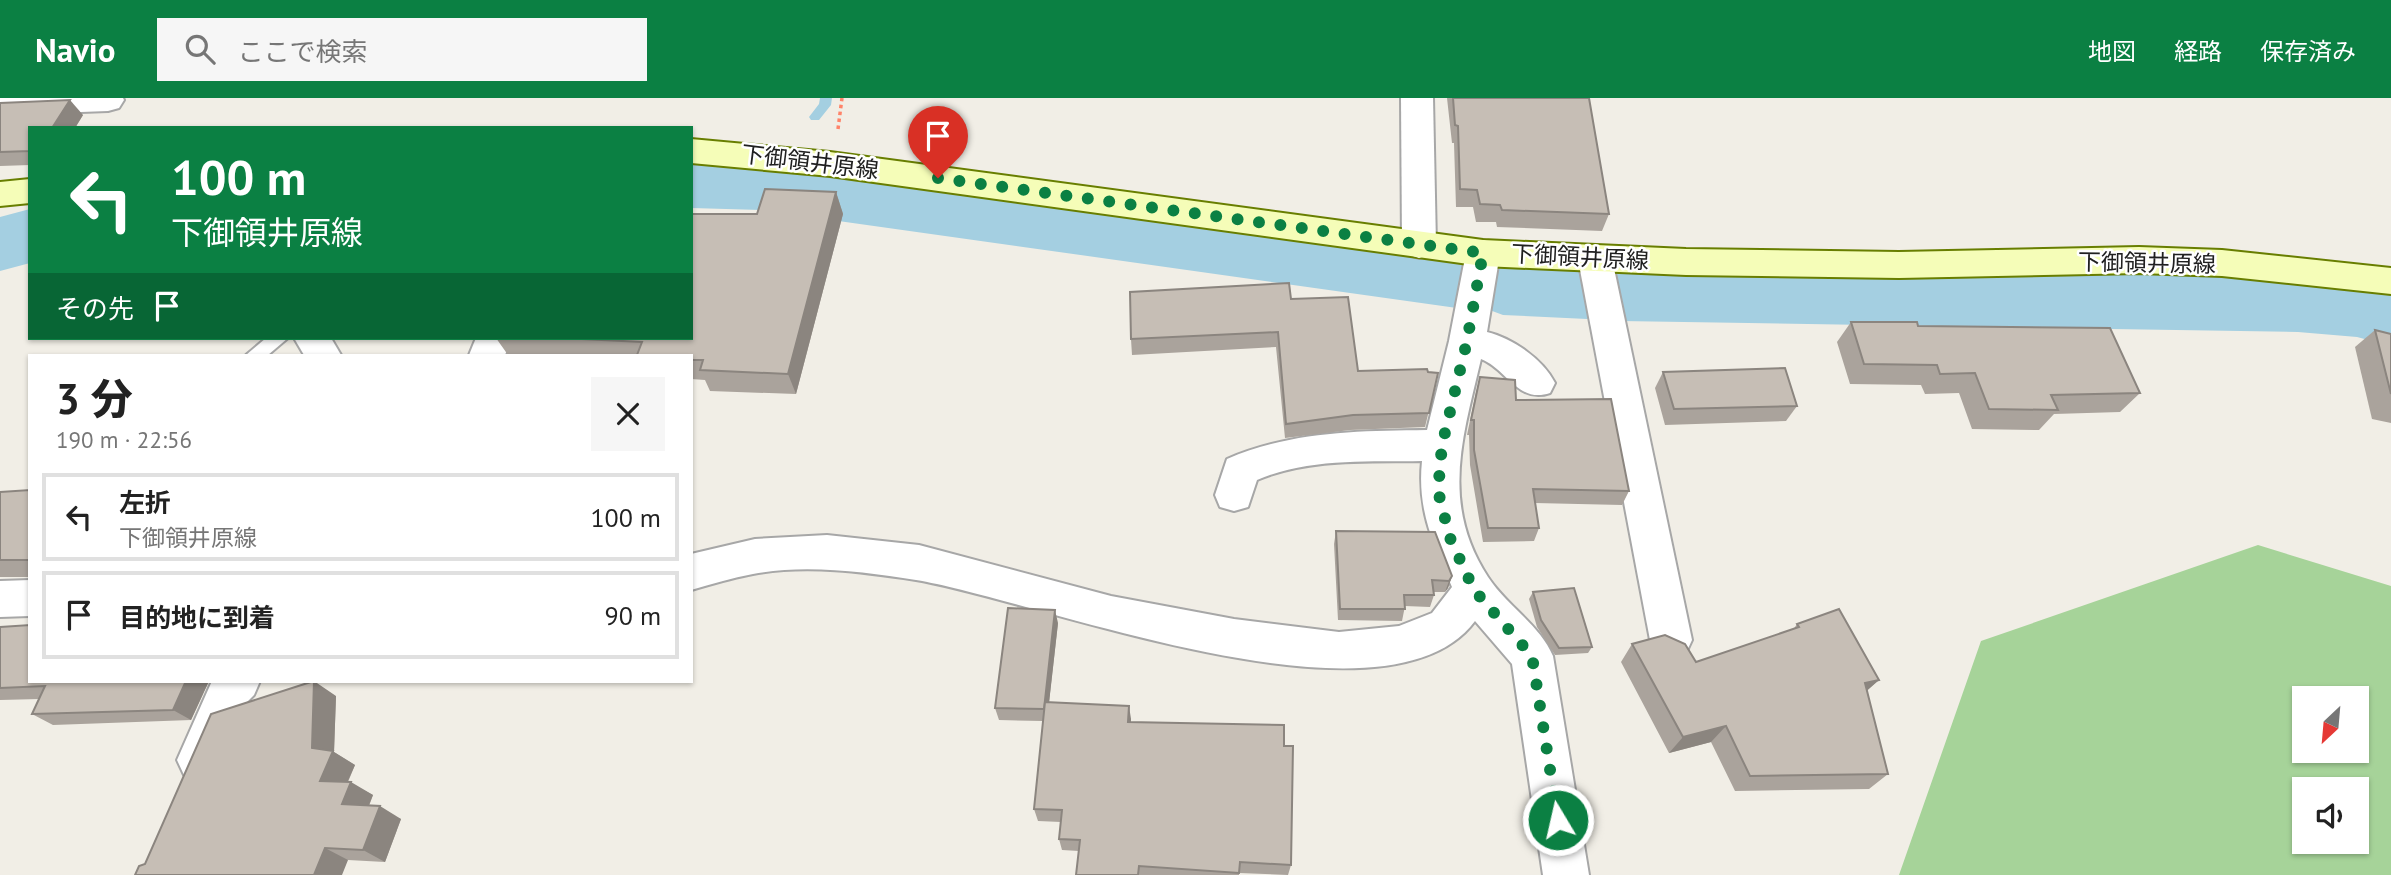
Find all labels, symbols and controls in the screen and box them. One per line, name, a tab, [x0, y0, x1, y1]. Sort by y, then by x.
search box	[157, 18, 647, 81]
text: Navio	[35, 28, 115, 71]
icon: search	[181, 30, 219, 68]
text: ここで検索	[237, 35, 367, 68]
text: 地図	[2088, 36, 2136, 67]
text: 経路	[2174, 36, 2222, 67]
text: 保存済み	[2260, 36, 2356, 67]
pin	[908, 106, 968, 178]
icon: arrive	[919, 117, 957, 155]
street label: 下御領井原線	[740, 139, 880, 184]
text: 100 m	[171, 145, 306, 209]
icon: left	[56, 154, 147, 245]
text: 下御領井原線	[171, 211, 363, 253]
street label: 下御領井原線	[1510, 238, 1650, 275]
street label: 下御領井原線	[2078, 247, 2216, 278]
icon: arrive	[148, 287, 186, 325]
text: その先	[56, 292, 134, 325]
text: 3 分	[56, 371, 132, 426]
button: close	[591, 377, 665, 451]
text: 190 m · 22:56	[56, 425, 192, 454]
text: 左折	[119, 486, 171, 519]
icon: left	[60, 498, 98, 536]
text: 100 m	[590, 501, 661, 534]
text: 下御領井原線	[119, 523, 257, 552]
icon: arrive	[60, 596, 98, 634]
text: 90 m	[605, 599, 661, 632]
text: 目的地に到着	[119, 601, 275, 634]
north arrow	[2292, 686, 2370, 763]
map controls	[2292, 686, 2369, 854]
button: sound	[2292, 777, 2369, 854]
position arrow	[1521, 783, 1595, 857]

